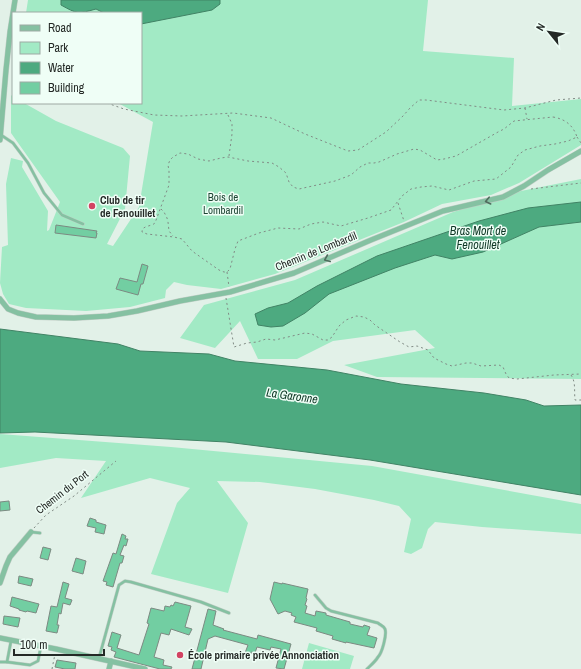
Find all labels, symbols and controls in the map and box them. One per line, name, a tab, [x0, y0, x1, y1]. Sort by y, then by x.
legend	[12, 12, 142, 104]
north arrow	[529, 12, 569, 52]
text: Road	[48, 20, 72, 36]
text: N	[533, 21, 548, 33]
text: Park	[48, 40, 68, 56]
text: Water	[48, 60, 75, 76]
text: Building	[48, 80, 85, 96]
park label: Bois de Lombardil	[203, 190, 243, 217]
place label: Club de tir de Fenouillet	[100, 193, 155, 220]
one-way arrow	[485, 196, 491, 204]
marker: Club de tir de Fenouillet	[87, 201, 97, 211]
water label: Bras Mort de Fenouillet	[450, 223, 507, 253]
street label: Chemin de Lombardil	[273, 228, 359, 274]
one-way arrow	[323, 254, 331, 262]
water label: La Garonne	[265, 384, 319, 408]
street label: Chemin du Port	[33, 467, 92, 517]
scale bar	[14, 631, 104, 657]
text: 100 m	[20, 637, 47, 653]
place label: École primaire privée Annonciation	[188, 648, 339, 662]
marker: École primaire privée Annonciation	[175, 650, 185, 660]

